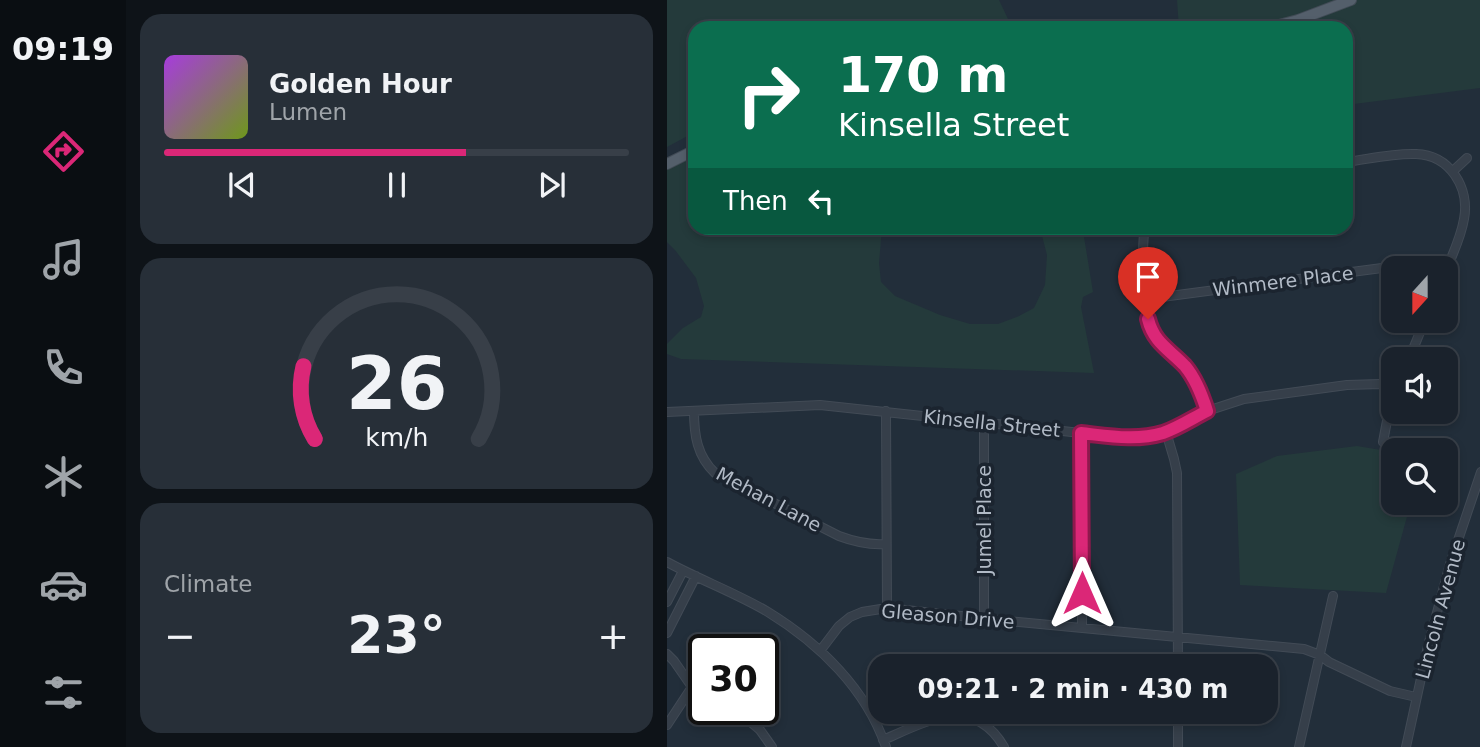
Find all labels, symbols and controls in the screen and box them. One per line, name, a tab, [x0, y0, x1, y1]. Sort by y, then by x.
text: 09:19	[12, 30, 114, 68]
text: 170 m	[838, 47, 1008, 104]
icon: right	[723, 49, 814, 140]
text: Golden Hour	[269, 69, 452, 99]
text: Lumen	[269, 99, 347, 125]
text: Kinsella Street	[838, 106, 1069, 144]
icon: directions	[39, 127, 88, 176]
icon: previous	[223, 166, 261, 204]
icon: pause	[378, 166, 416, 204]
icon: next	[533, 166, 571, 204]
icon: left	[802, 182, 840, 220]
text: Then	[723, 186, 788, 216]
icon: music	[39, 235, 88, 284]
pin	[1118, 247, 1178, 319]
north arrow	[1381, 256, 1458, 332]
map controls	[1381, 256, 1458, 515]
icon: arrive	[1129, 258, 1167, 296]
street label: Winmere Place	[1211, 261, 1355, 301]
text: 26	[346, 342, 447, 427]
icon: phone	[39, 343, 88, 392]
button: sound	[1381, 347, 1458, 424]
street label: Kinsella Street	[923, 405, 1061, 441]
text: km/h	[365, 423, 428, 452]
button: search	[1381, 438, 1458, 515]
icon: climate	[39, 452, 88, 501]
street label: Mehan Lane	[713, 462, 825, 536]
street label: Jumel Place	[973, 465, 995, 576]
street label: Lincoln Avenue	[1411, 537, 1469, 681]
position arrow	[1045, 556, 1119, 630]
icon: car	[39, 560, 88, 609]
text: Climate	[164, 571, 253, 597]
street label: Gleason Drive	[880, 599, 1016, 633]
text: 23°	[347, 605, 446, 665]
text: −	[164, 614, 196, 658]
text: +	[597, 614, 629, 658]
speed limit sign: 30	[688, 634, 779, 725]
icon: filters	[39, 668, 88, 717]
text: 09:21 · 2 min · 430 m	[918, 674, 1228, 704]

